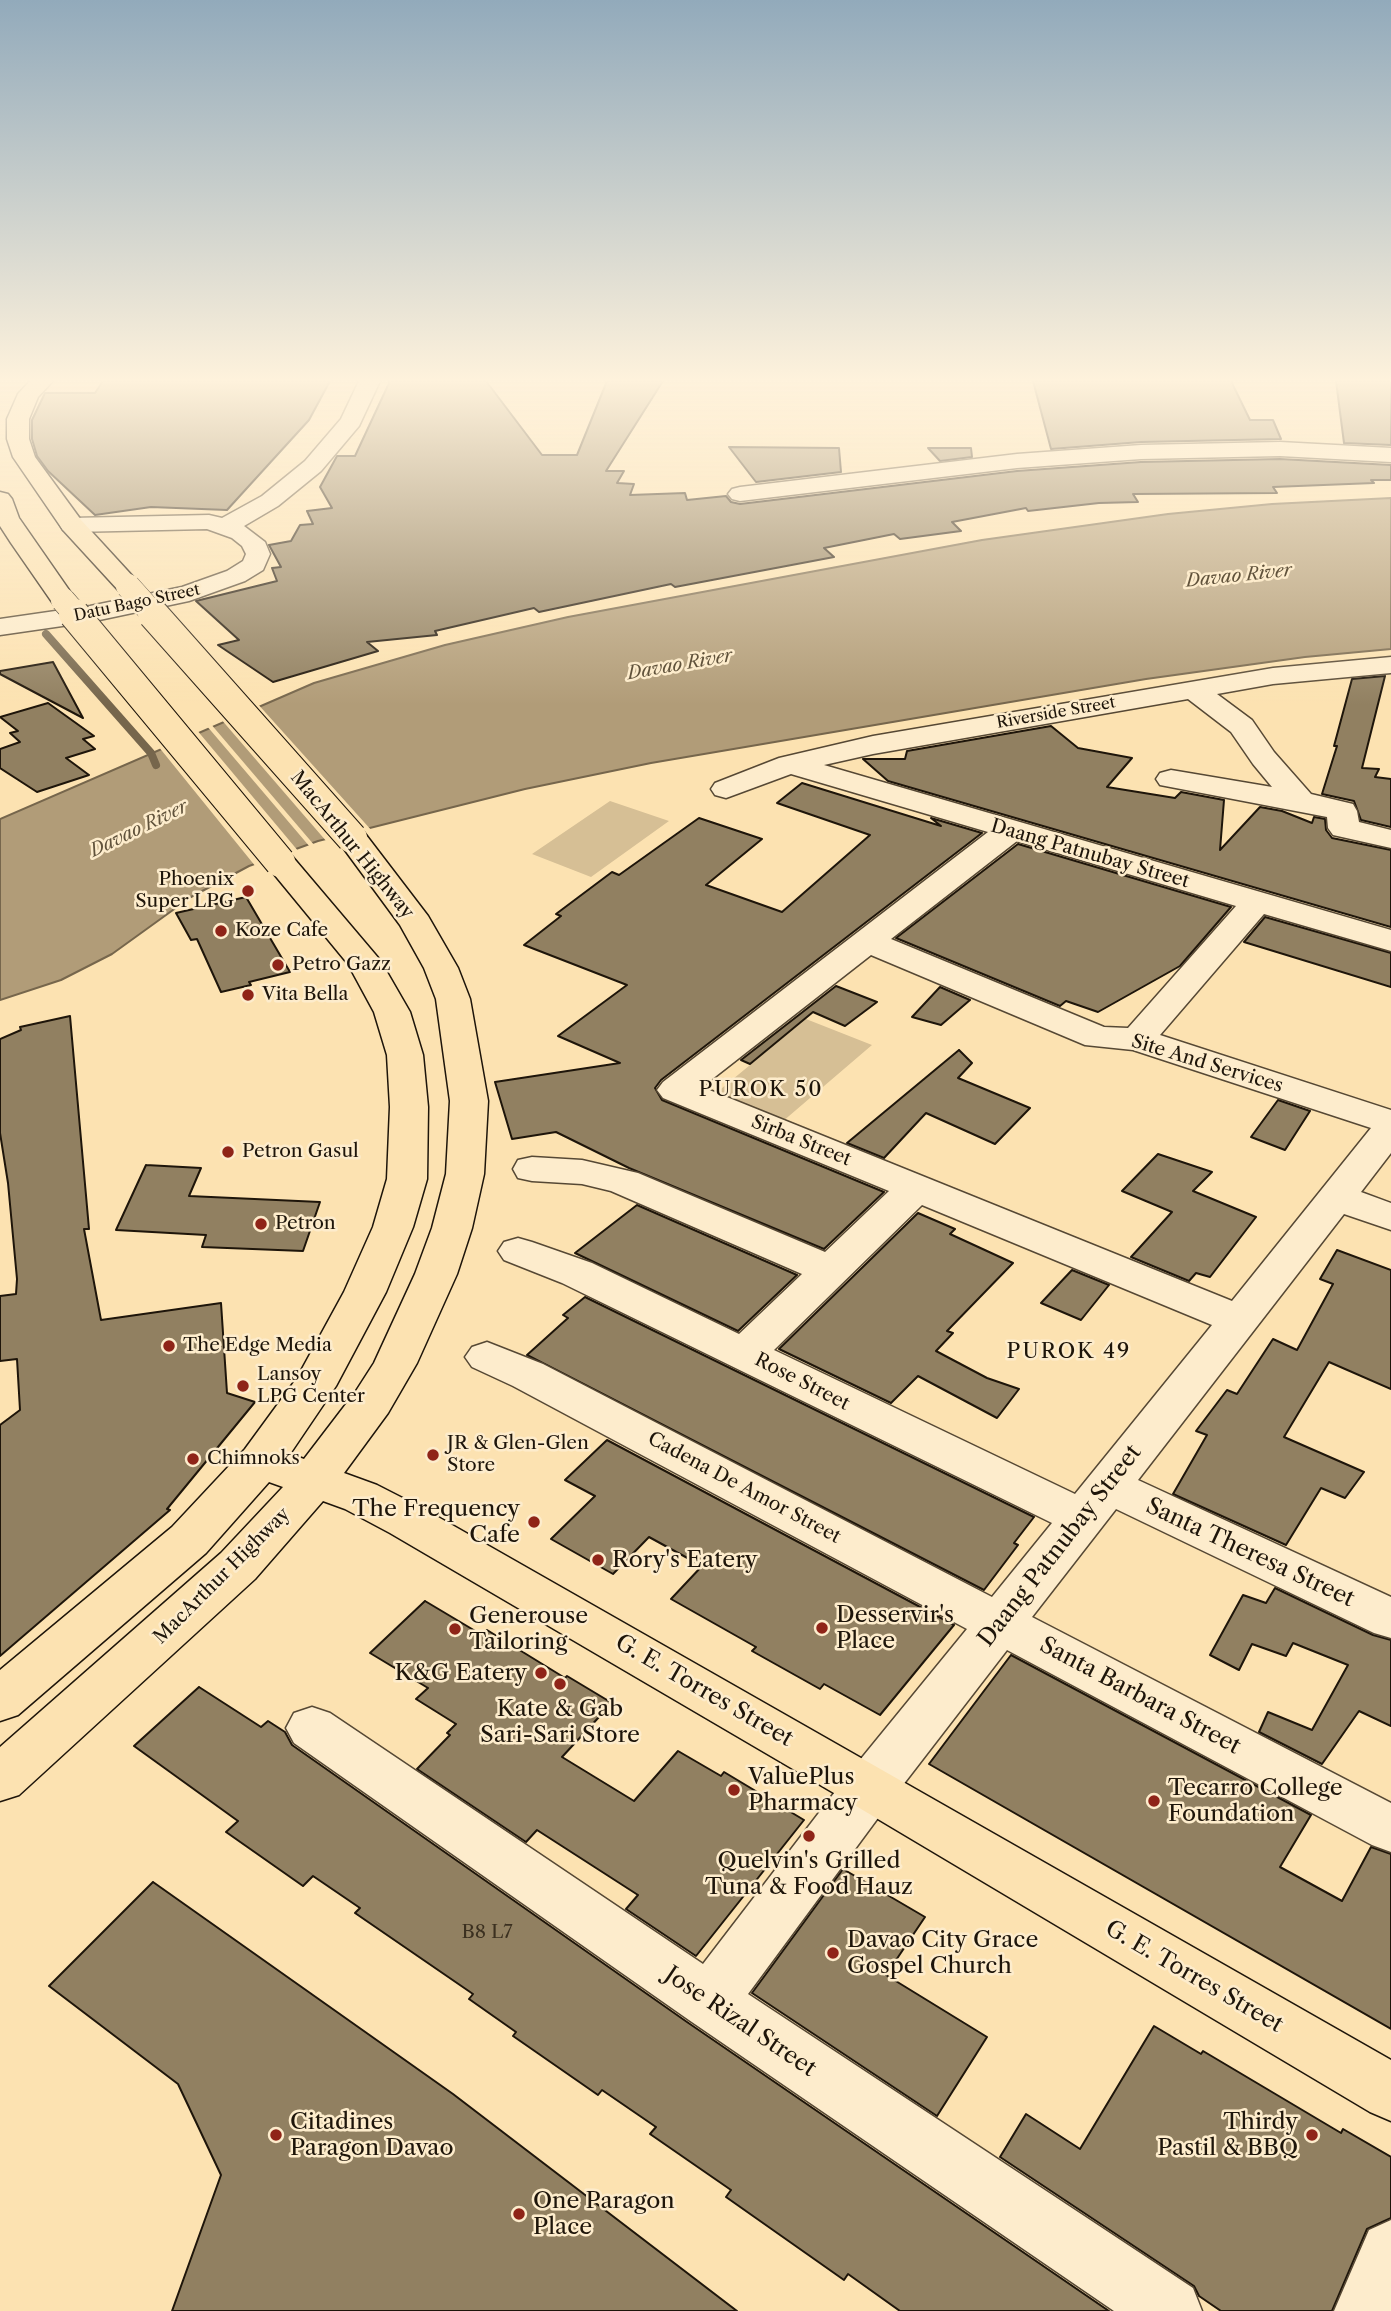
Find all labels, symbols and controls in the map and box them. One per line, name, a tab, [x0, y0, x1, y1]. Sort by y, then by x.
water label: Davao River	[1185, 560, 1293, 592]
street label: Datu Bago Street	[72, 580, 202, 626]
water label: Davao River	[626, 645, 734, 685]
street label: Riverside Street	[995, 693, 1117, 733]
street label: MacArthur Highway	[285, 767, 419, 923]
water label: Davao River	[86, 796, 192, 862]
street label: Daang Patnubay Street	[988, 815, 1192, 893]
place label: Phoenix Super LPG	[135, 869, 234, 913]
marker: Phoenix Super LPG	[240, 883, 256, 899]
place label: Koze Cafe	[235, 920, 328, 942]
marker: Koze Cafe	[213, 923, 229, 939]
place label: Petro Gazz	[292, 954, 391, 976]
marker: Petro Gazz	[270, 957, 286, 973]
place label: Vita Bella	[262, 984, 349, 1006]
marker: Vita Bella	[240, 987, 256, 1003]
street label: Site And Services	[1129, 1030, 1285, 1098]
district label: PUROK 50	[699, 1077, 823, 1103]
street label: Sirba Street	[748, 1111, 854, 1171]
place label: Petron Gasul	[242, 1141, 359, 1163]
marker: Petron Gasul	[220, 1144, 236, 1160]
place label: Petron	[275, 1213, 336, 1235]
marker: Petron	[253, 1216, 269, 1232]
place label: The Edge Media	[183, 1335, 332, 1357]
marker: The Edge Media	[161, 1338, 177, 1354]
district label: PUROK 49	[1008, 1339, 1130, 1365]
street label: Rose Street	[751, 1348, 853, 1416]
place label: Lansoy LPG Center	[257, 1364, 365, 1408]
marker: Lansoy LPG Center	[235, 1378, 251, 1394]
street label: Cadena De Amor Street	[644, 1427, 844, 1549]
place label: JR & Glen-Glen Store	[447, 1433, 589, 1477]
street label: Daang Patnubay Street	[973, 1439, 1147, 1653]
marker: JR & Glen-Glen Store	[425, 1447, 441, 1463]
place label: Chimnoks	[207, 1448, 300, 1470]
marker: Chimnoks	[185, 1451, 201, 1467]
street label: Santa Theresa Street	[1141, 1493, 1359, 1613]
place label: The Frequency Cafe	[352, 1495, 520, 1549]
street label: MacArthur Highway	[149, 1503, 295, 1649]
marker: The Frequency Cafe	[526, 1514, 542, 1530]
place label: Rory's Eatery	[612, 1546, 758, 1574]
marker: Rory's Eatery	[590, 1552, 606, 1568]
place label: Desservir's Place	[836, 1601, 954, 1655]
place label: Generouse Tailoring	[469, 1602, 588, 1656]
marker: Desservir's Place	[814, 1620, 830, 1636]
marker: Generouse Tailoring	[447, 1621, 463, 1637]
street label: G. E. Torres Street	[610, 1629, 798, 1753]
street label: Santa Barbara Street	[1035, 1631, 1245, 1761]
place label: K&G Eatery	[394, 1659, 527, 1687]
marker: K&G Eatery	[533, 1665, 549, 1681]
marker: Kate & Gab Sari-Sari Store	[552, 1676, 568, 1692]
place label: Kate & Gab Sari-Sari Store	[480, 1695, 640, 1749]
place label: ValuePlus Pharmacy	[748, 1763, 858, 1817]
place label: Tecarro College Foundation	[1168, 1774, 1343, 1828]
marker: ValuePlus Pharmacy	[726, 1782, 742, 1798]
marker: Tecarro College Foundation	[1146, 1793, 1162, 1809]
marker: Quelvin's Grilled Tuna & Food Hauz	[801, 1828, 817, 1844]
place label: Quelvin's Grilled Tuna & Food Hauz	[705, 1847, 913, 1901]
street label: G. E. Torres Street	[1100, 1915, 1288, 2039]
house number: B8 L7	[461, 1922, 513, 1944]
place label: Davao City Grace Gospel Church	[847, 1926, 1038, 1980]
marker: Davao City Grace Gospel Church	[825, 1945, 841, 1961]
street label: Jose Rizal Street	[659, 1961, 821, 2083]
place label: Citadines Paragon Davao	[290, 2108, 454, 2162]
place label: Thirdy Pastil & BBQ	[1157, 2108, 1298, 2162]
marker: Citadines Paragon Davao	[268, 2127, 284, 2143]
marker: Thirdy Pastil & BBQ	[1304, 2127, 1320, 2143]
place label: One Paragon Place	[533, 2187, 675, 2241]
marker: One Paragon Place	[511, 2206, 527, 2222]

